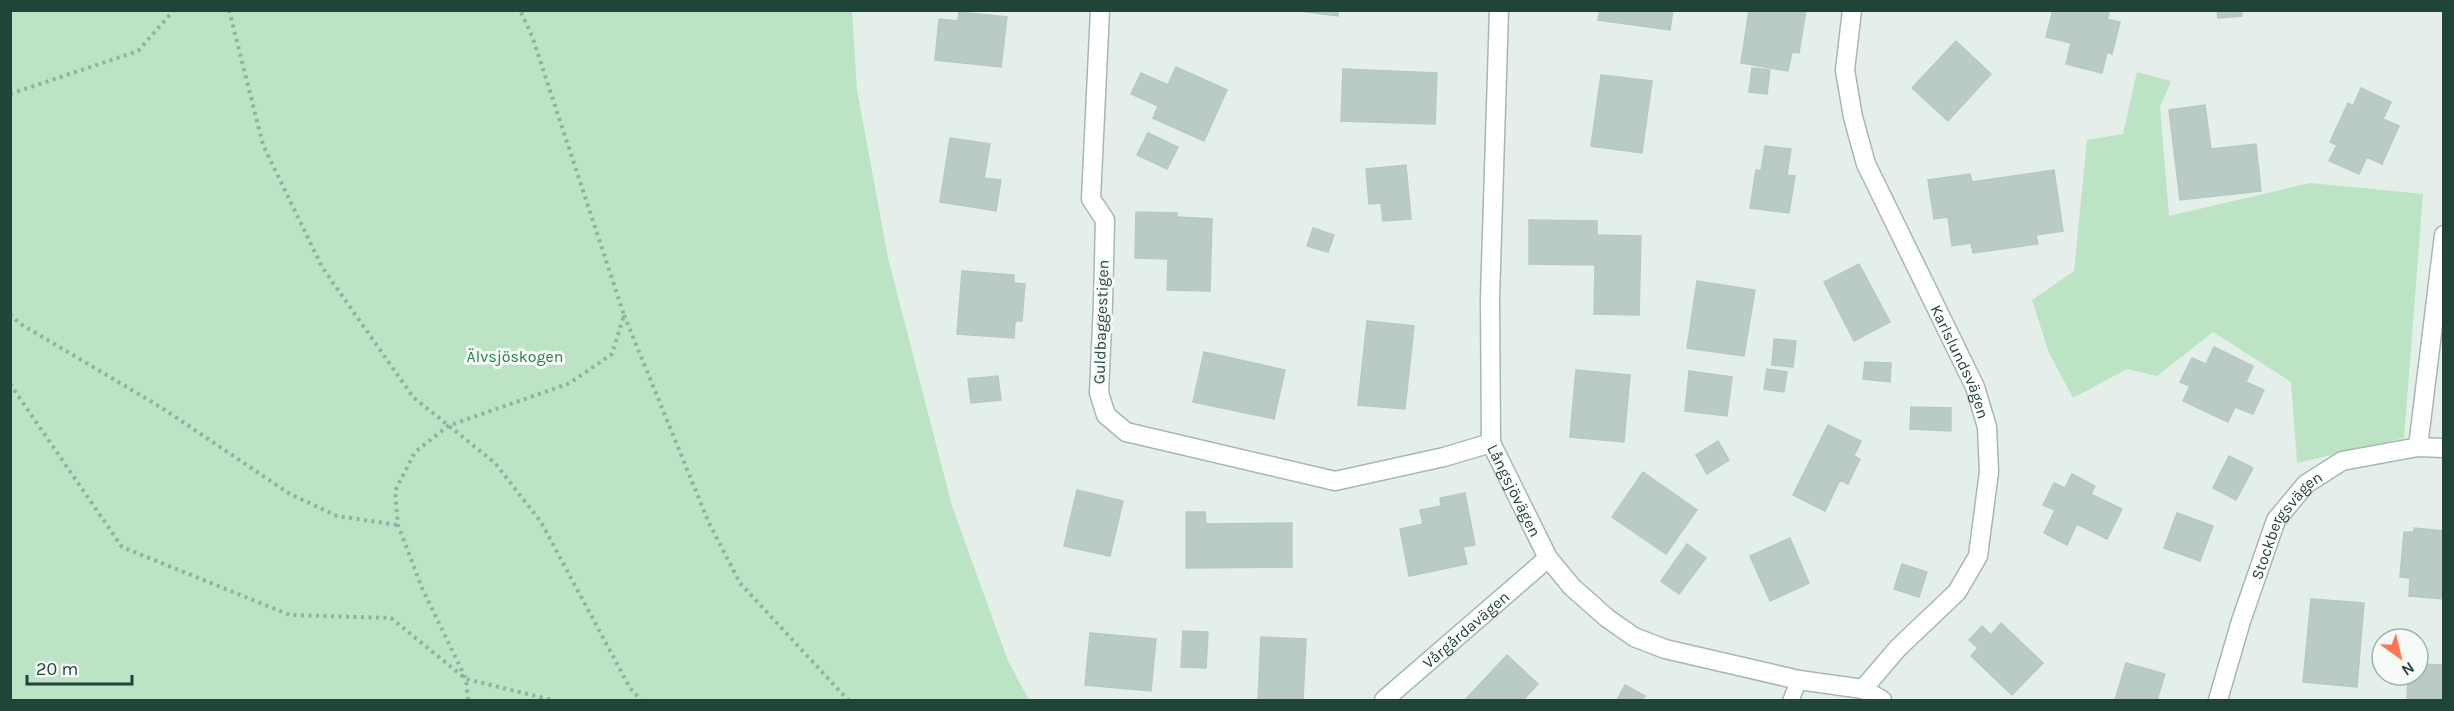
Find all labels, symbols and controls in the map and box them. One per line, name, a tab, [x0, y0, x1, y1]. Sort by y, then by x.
street label: Guldbaggestigen	[1089, 259, 1113, 385]
street label: Karlslundsvägen	[1927, 302, 1993, 421]
park label: Älvsjöskogen	[467, 347, 563, 366]
street label: Långsjövägen	[1484, 441, 1545, 540]
street label: Stockbergsvägen	[2247, 467, 2326, 582]
street label: Vårgårdavägen	[1418, 587, 1513, 672]
north arrow	[2370, 627, 2430, 687]
scale bar	[27, 648, 132, 686]
text: 20 m	[36, 658, 78, 680]
text: N	[2398, 658, 2418, 680]

